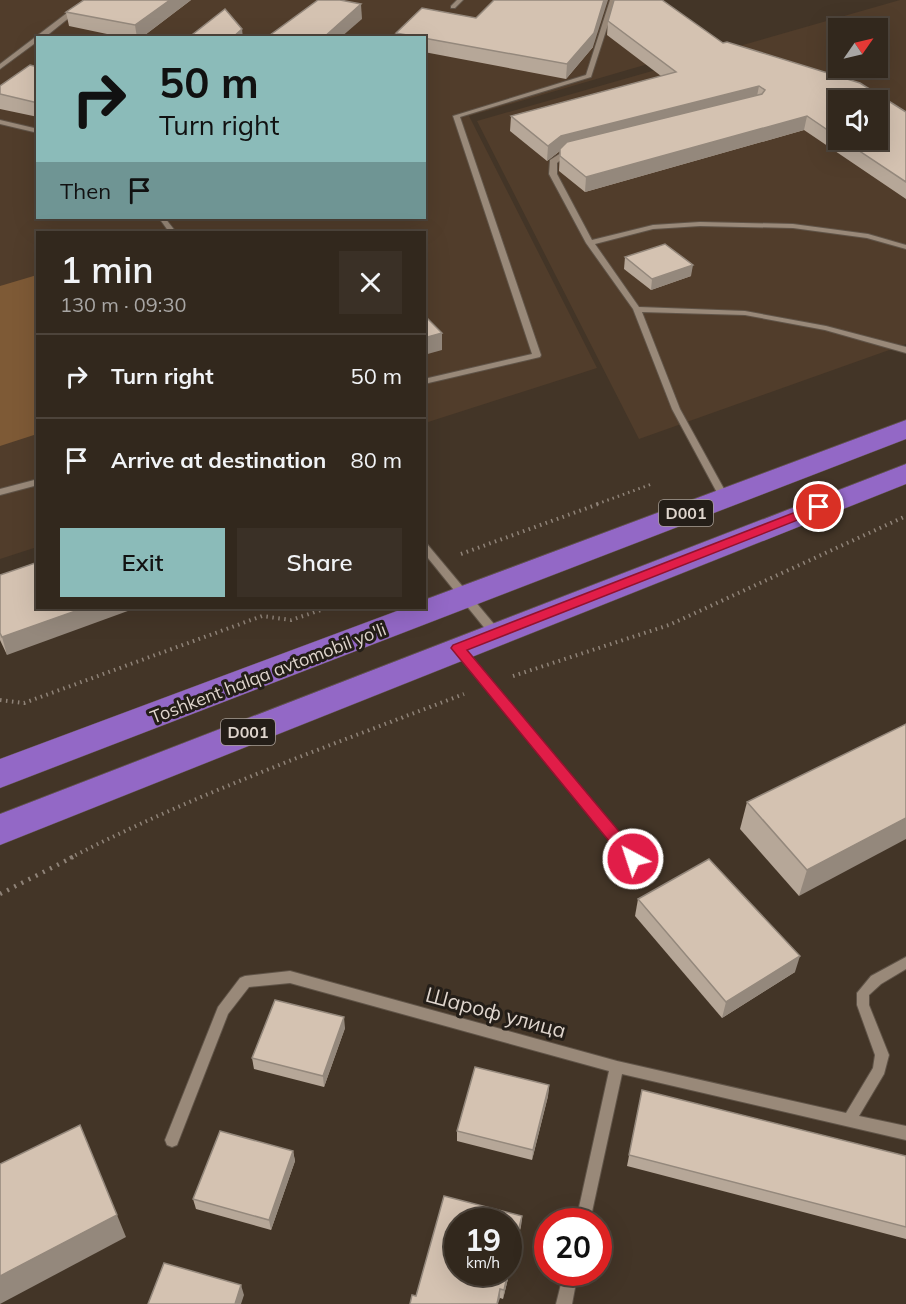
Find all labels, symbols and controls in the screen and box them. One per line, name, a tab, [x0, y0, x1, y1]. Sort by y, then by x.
north arrow	[828, 18, 888, 78]
map controls	[828, 18, 888, 150]
text: 50 m	[159, 56, 259, 109]
icon: right	[60, 60, 138, 138]
button: sound	[828, 90, 888, 150]
text: Turn right	[159, 108, 279, 142]
icon: arrive	[123, 174, 156, 207]
text: Then	[60, 177, 111, 205]
text: 1 min	[60, 247, 154, 292]
button: close	[339, 251, 402, 314]
text: 130 m · 09:30	[60, 292, 186, 317]
icon: right	[60, 360, 93, 393]
text: Turn right	[111, 362, 214, 390]
text: 50 m	[351, 362, 402, 390]
icon: arrive	[60, 444, 93, 477]
text: Arrive at destination	[111, 446, 326, 474]
text: 80 m	[351, 446, 402, 474]
pin	[793, 481, 844, 532]
icon: arrive	[802, 490, 835, 523]
road number: D001	[659, 500, 713, 526]
button: Exit	[60, 528, 225, 597]
button: Share	[237, 528, 402, 597]
street label: Toshkent halqa avtomobil yo'li	[147, 617, 389, 729]
road number: D001	[221, 719, 275, 745]
position arrow	[601, 827, 665, 891]
street label: Шароф улица	[423, 981, 569, 1043]
speed limit sign: 20	[534, 1208, 612, 1286]
text: 19	[465, 1221, 501, 1259]
text: km/h	[466, 1253, 500, 1272]

